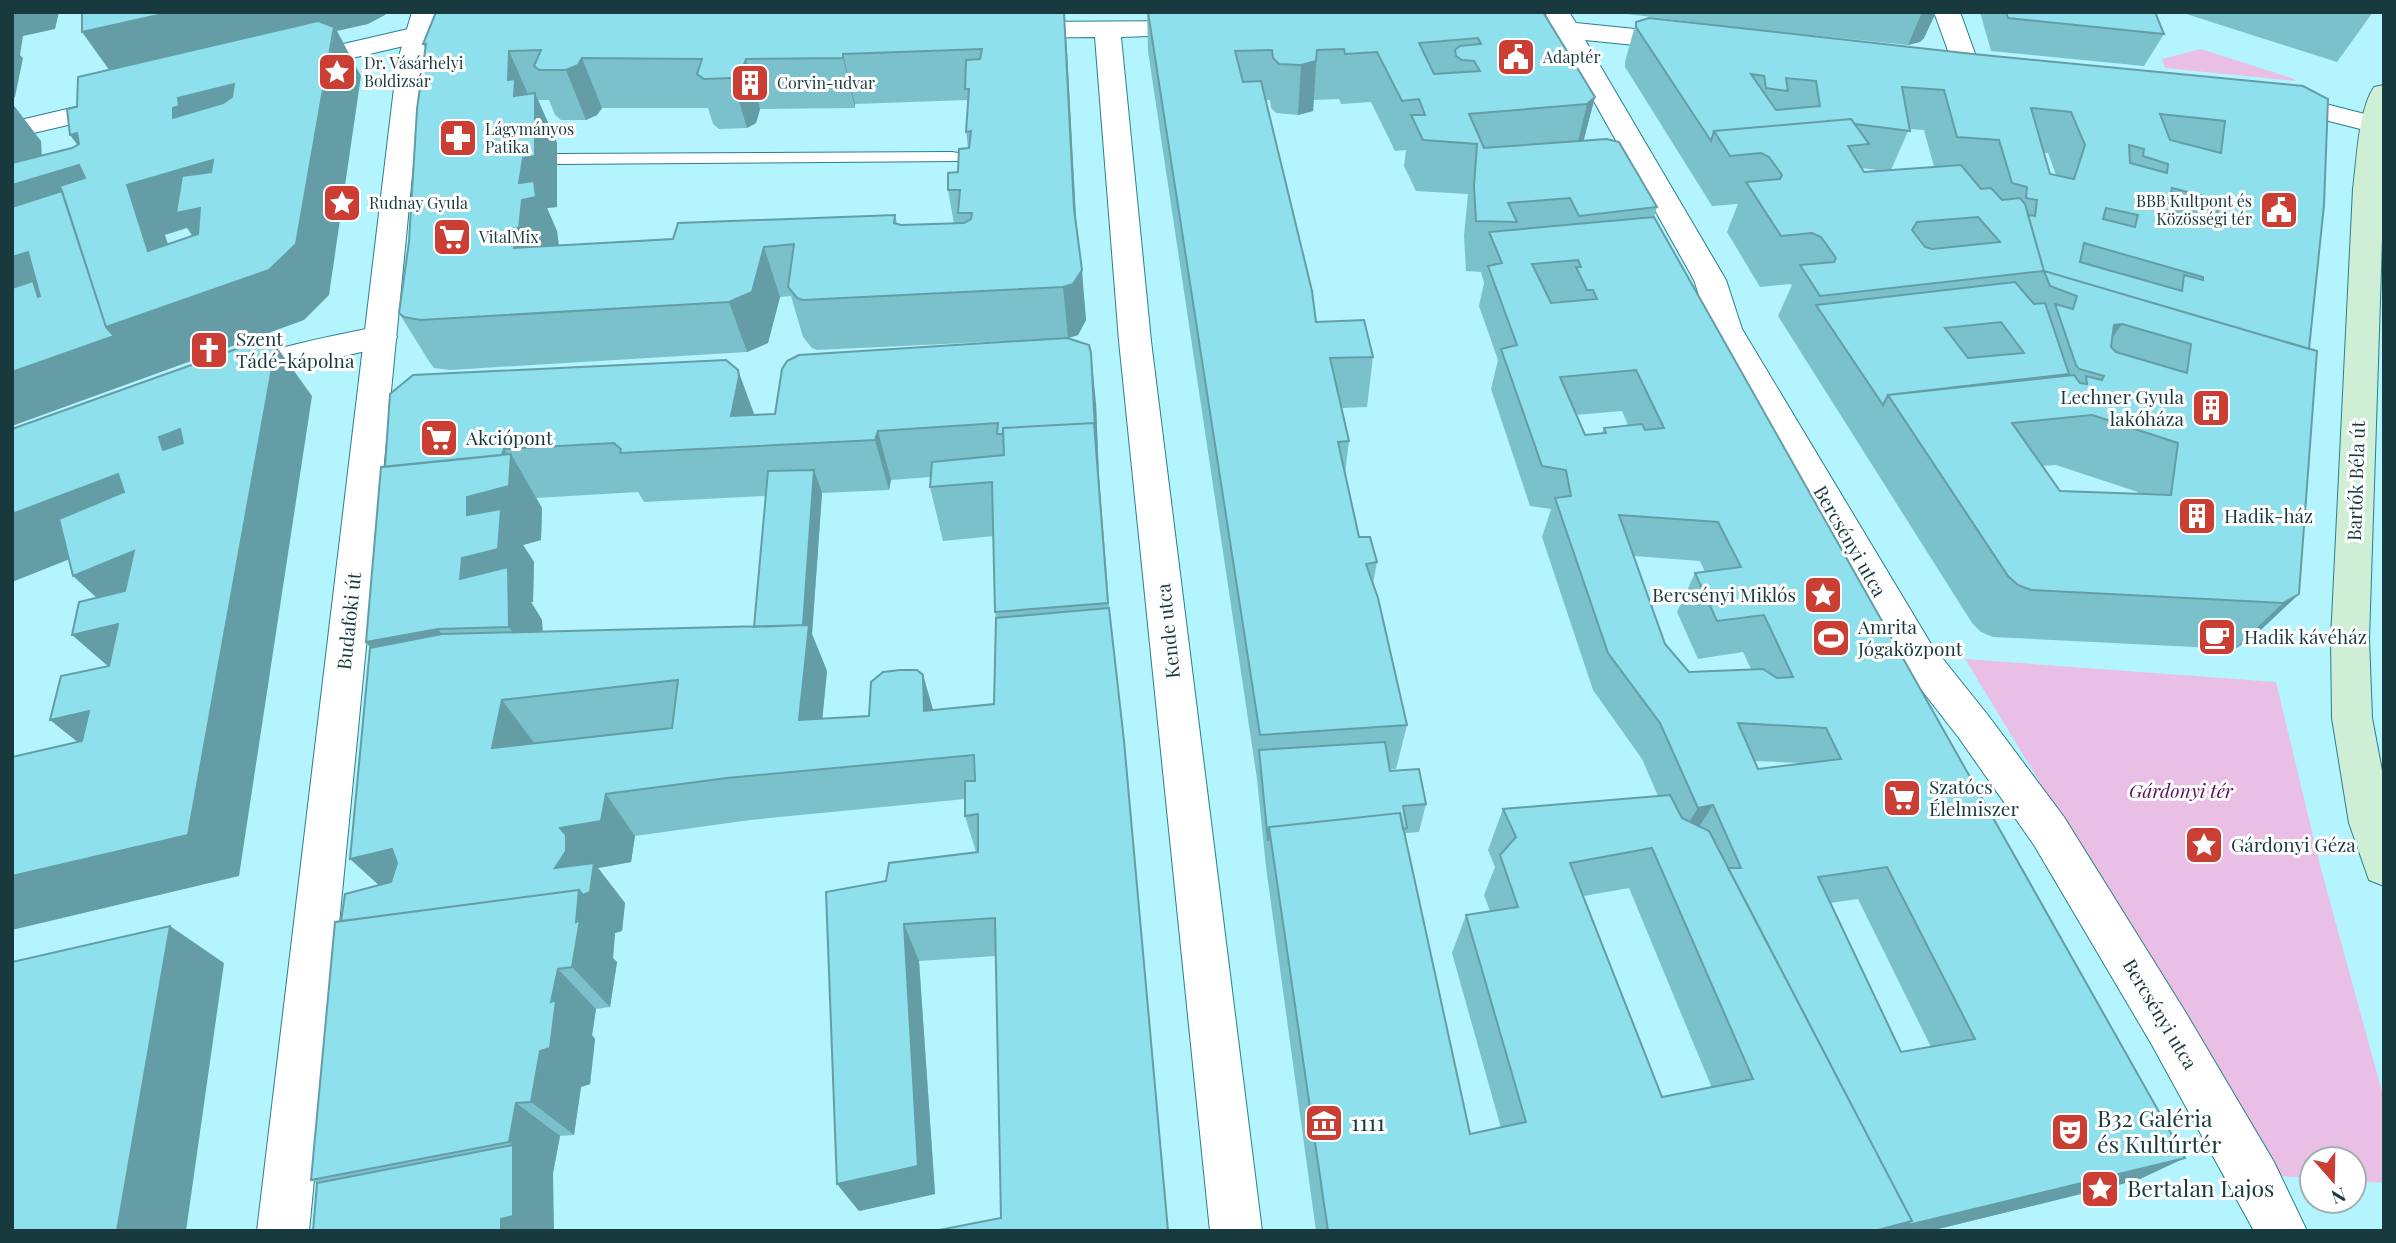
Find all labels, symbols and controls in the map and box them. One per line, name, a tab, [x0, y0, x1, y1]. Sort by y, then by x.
public building icon: Adaptér	[1495, 36, 1537, 78]
place label: Adaptér	[1542, 46, 1601, 67]
place icon: Dr. Vásárhelyi Boldizsár	[316, 51, 358, 93]
place label: Dr. Vásárhelyi Boldizsár	[364, 52, 464, 91]
building icon: Corvin-udvar	[729, 62, 771, 104]
place label: Corvin-udvar	[777, 72, 875, 93]
pharmacy icon: Lágymányos Patika	[437, 117, 479, 159]
place label: Lágymányos Patika	[485, 118, 574, 157]
place icon: Rudnay Gyula	[321, 182, 363, 224]
public building icon: BBB Kultpont és Közösségi tér	[2258, 189, 2300, 231]
place label: BBB Kultpont és Közösségi tér	[2136, 190, 2252, 229]
place label: Rudnay Gyula	[369, 192, 468, 213]
supermarket icon: VitalMix	[431, 216, 473, 258]
place label: VitalMix	[478, 226, 539, 247]
place label: Szent Tádé-kápolna	[236, 325, 355, 373]
church icon: Szent Tádé-kápolna	[188, 329, 230, 371]
place label: Lechner Gyula lakóháza	[2060, 383, 2185, 431]
building icon: Lechner Gyula lakóháza	[2190, 387, 2232, 429]
supermarket icon: Akciópont	[418, 417, 460, 459]
street label: Bartók Béla út	[2340, 420, 2370, 542]
place label: Akciópont	[465, 424, 553, 450]
street label: Bercsényi utca	[1809, 480, 1893, 601]
building icon: Hadik-ház	[2176, 495, 2218, 537]
place label: Hadik-ház	[2224, 502, 2313, 528]
street label: Budafoki út	[330, 570, 366, 671]
place icon: Bercsényi Miklós	[1802, 574, 1844, 616]
place label: Bercsényi Miklós	[1652, 581, 1796, 607]
street label: Kende utca	[1149, 582, 1185, 680]
place label: Amrita Jógaközpont	[1857, 613, 1963, 661]
cafe icon: Hadik kávéház	[2196, 616, 2238, 658]
sports icon: Amrita Jógaközpont	[1810, 617, 1852, 659]
place label: Hadik kávéház	[2244, 623, 2367, 649]
place label: Szatócs Élelmiszer	[1929, 773, 2019, 821]
supermarket icon: Szatócs Élelmiszer	[1881, 777, 1923, 819]
park label: Gárdonyi tér	[2129, 777, 2234, 803]
place icon: Gárdonyi Géza	[2183, 824, 2225, 866]
place label: Gárdonyi Géza	[2231, 831, 2356, 857]
street label: Bercsényi utca	[2118, 953, 2204, 1074]
museum icon: 1111	[1303, 1102, 1345, 1144]
place label: B32 Galéria és Kultúrtér	[2097, 1102, 2221, 1159]
place label: 1111	[1351, 1106, 1386, 1137]
theatre icon: B32 Galéria és Kultúrtér	[2049, 1111, 2091, 1153]
north arrow	[2298, 1145, 2368, 1215]
place icon: Bertalan Lajos	[2079, 1168, 2121, 1210]
place label: Bertalan Lajos	[2127, 1172, 2274, 1203]
text: N	[2328, 1182, 2350, 1212]

